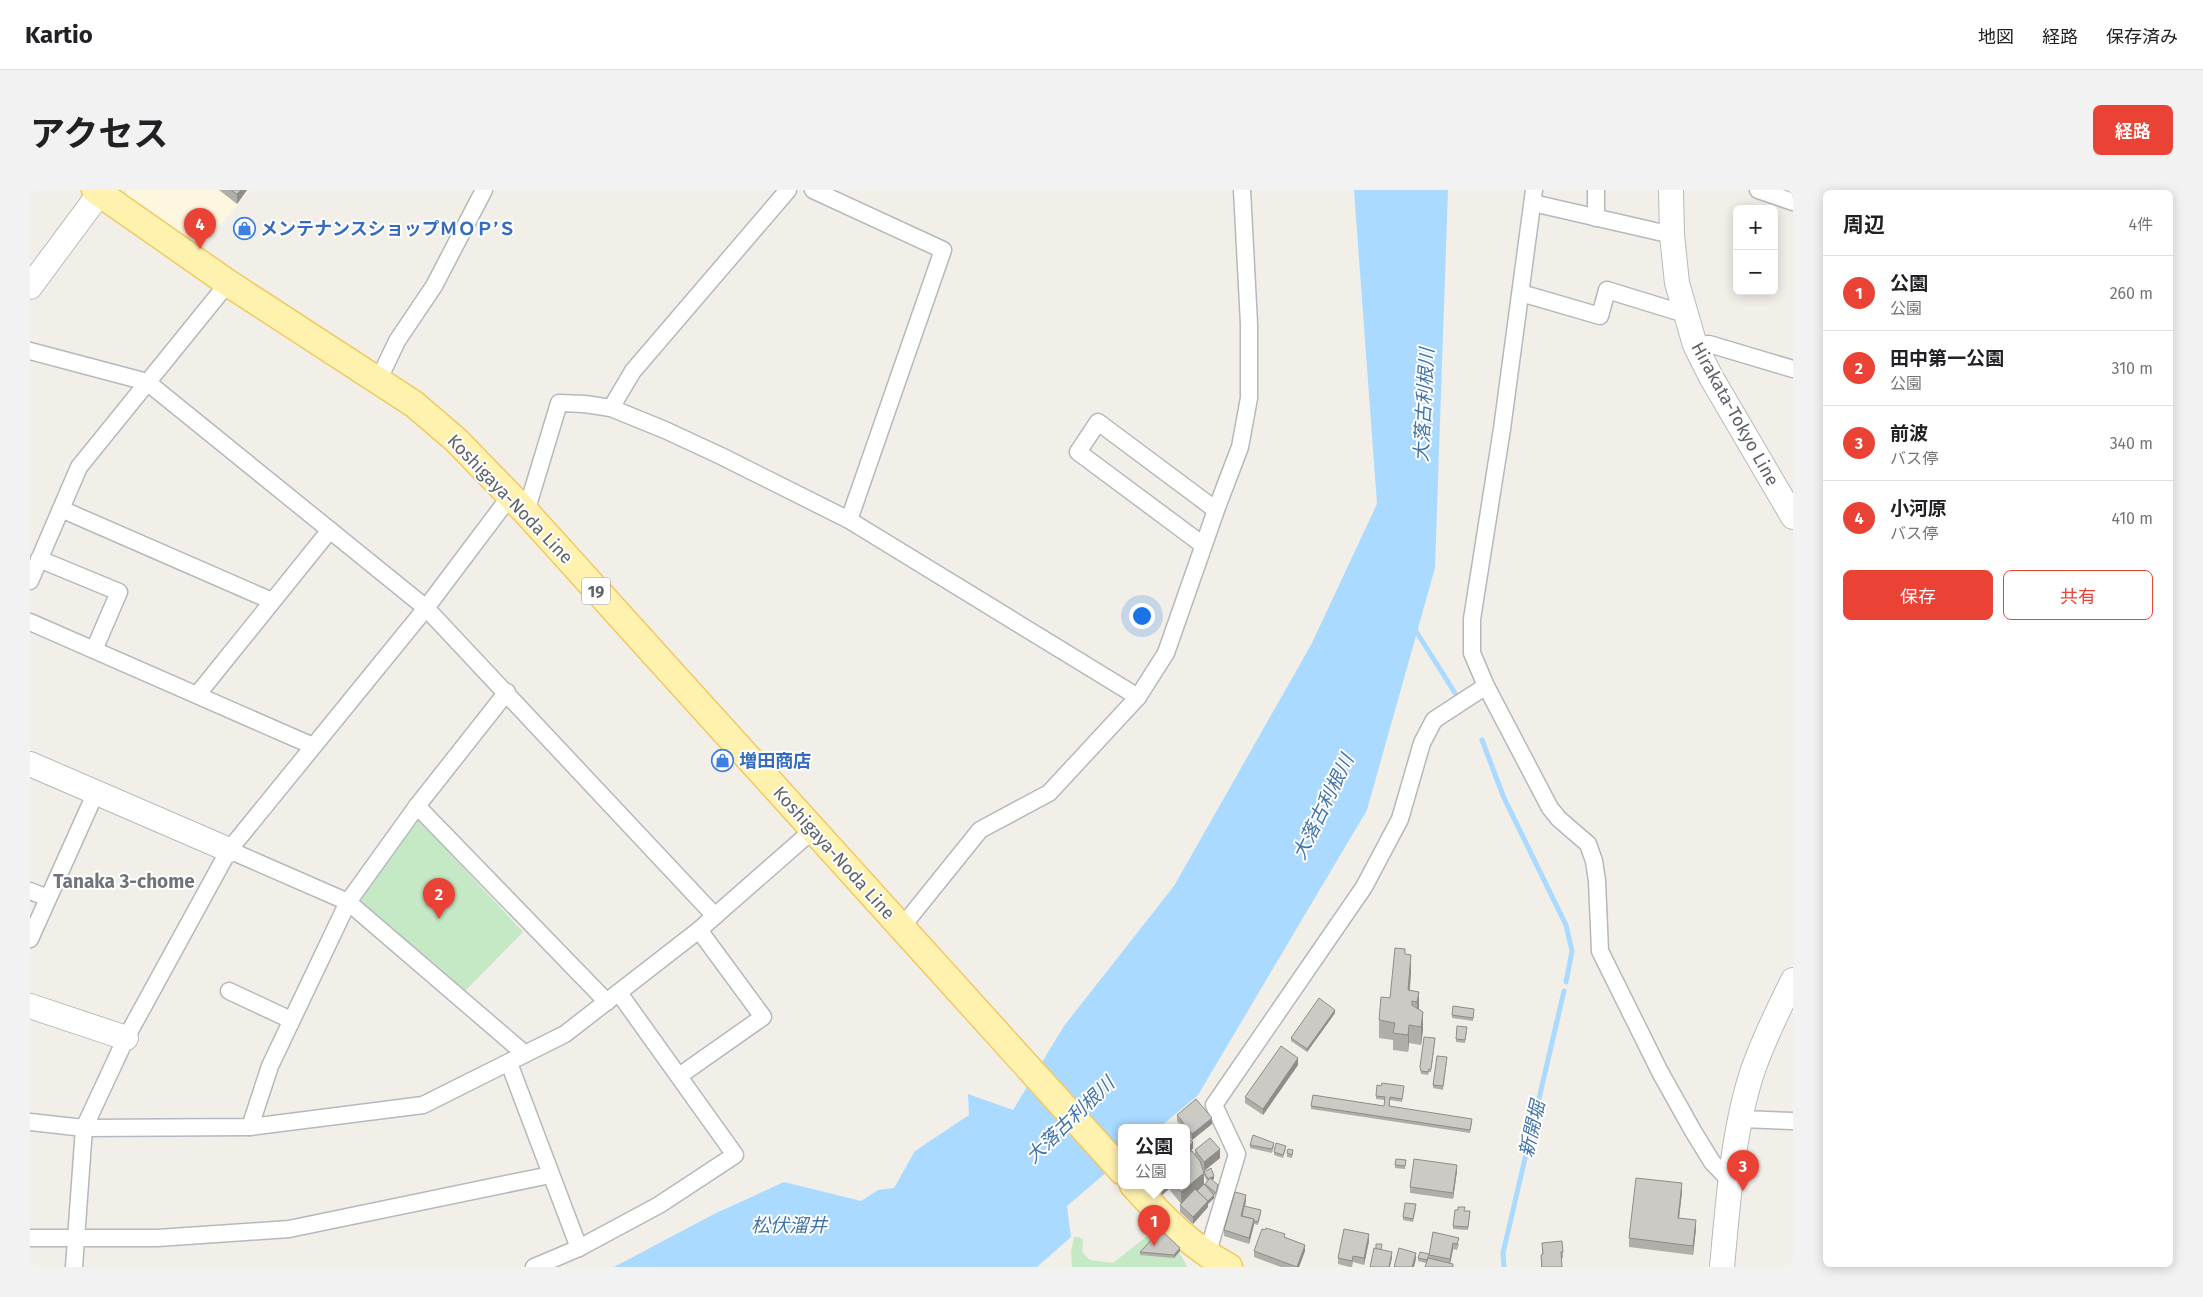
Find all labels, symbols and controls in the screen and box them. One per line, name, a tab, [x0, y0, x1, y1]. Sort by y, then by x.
text: Kartio	[25, 21, 93, 49]
text: 地図	[1978, 26, 2014, 48]
text: 経路	[2042, 26, 2078, 48]
text: 保存済み	[2106, 26, 2178, 48]
button: 経路	[2093, 105, 2173, 155]
text: アクセス	[30, 113, 168, 155]
map controls	[1733, 205, 1778, 295]
button: +	[1733, 205, 1778, 250]
pin: 4	[184, 208, 216, 249]
text: 周辺	[1843, 212, 1885, 238]
text: 4件	[2128, 215, 2153, 234]
shop icon: メンテナンスショップＭＯＰ’Ｓ	[232, 217, 256, 241]
place label: メンテナンスショップＭＯＰ’Ｓ	[260, 218, 516, 240]
button: −	[1733, 250, 1778, 295]
text: 公園	[1890, 272, 1928, 295]
text: 1	[1855, 284, 1863, 303]
text: 260 m	[2110, 284, 2153, 303]
text: 公園	[1890, 299, 1922, 318]
street label: Hirakata-Tokyo Line	[1686, 338, 1784, 490]
water label: 大落古利根川	[1410, 345, 1439, 463]
text: 田中第一公園	[1890, 347, 2004, 370]
text: 2	[1855, 359, 1863, 378]
text: 310 m	[2112, 359, 2153, 378]
text: 公園	[1890, 374, 1922, 393]
text: 前波	[1890, 422, 1928, 445]
street label: Koshigaya-Noda Line	[443, 430, 577, 568]
text: 3	[1855, 434, 1863, 453]
text: 340 m	[2110, 434, 2153, 453]
text: バス停	[1890, 449, 1938, 468]
text: 小河原	[1890, 497, 1947, 520]
text: 4	[1854, 509, 1864, 528]
text: 410 m	[2112, 509, 2153, 528]
text: バス停	[1890, 524, 1938, 543]
button: 保存	[1843, 570, 1993, 620]
button: 共有	[2003, 570, 2153, 620]
road number: 19	[582, 578, 610, 604]
your location	[1129, 603, 1155, 629]
shop icon: 増田商店	[711, 749, 735, 773]
water label: 大落古利根川	[1288, 749, 1359, 863]
place label: 増田商店	[739, 750, 811, 772]
street label: Koshigaya-Noda Line	[768, 782, 900, 924]
district label: Tanaka 3-chome	[53, 870, 195, 893]
pin: 2	[423, 878, 455, 919]
water label: 大落古利根川	[1021, 1071, 1120, 1168]
water label: 新開堀	[1514, 1096, 1550, 1159]
popup	[1118, 1124, 1190, 1189]
text: 公園	[1135, 1135, 1173, 1158]
pin: 3	[1727, 1150, 1759, 1191]
text: 公園	[1135, 1162, 1167, 1181]
pin: 1	[1138, 1205, 1170, 1246]
water label: 松伏溜井	[751, 1214, 829, 1237]

